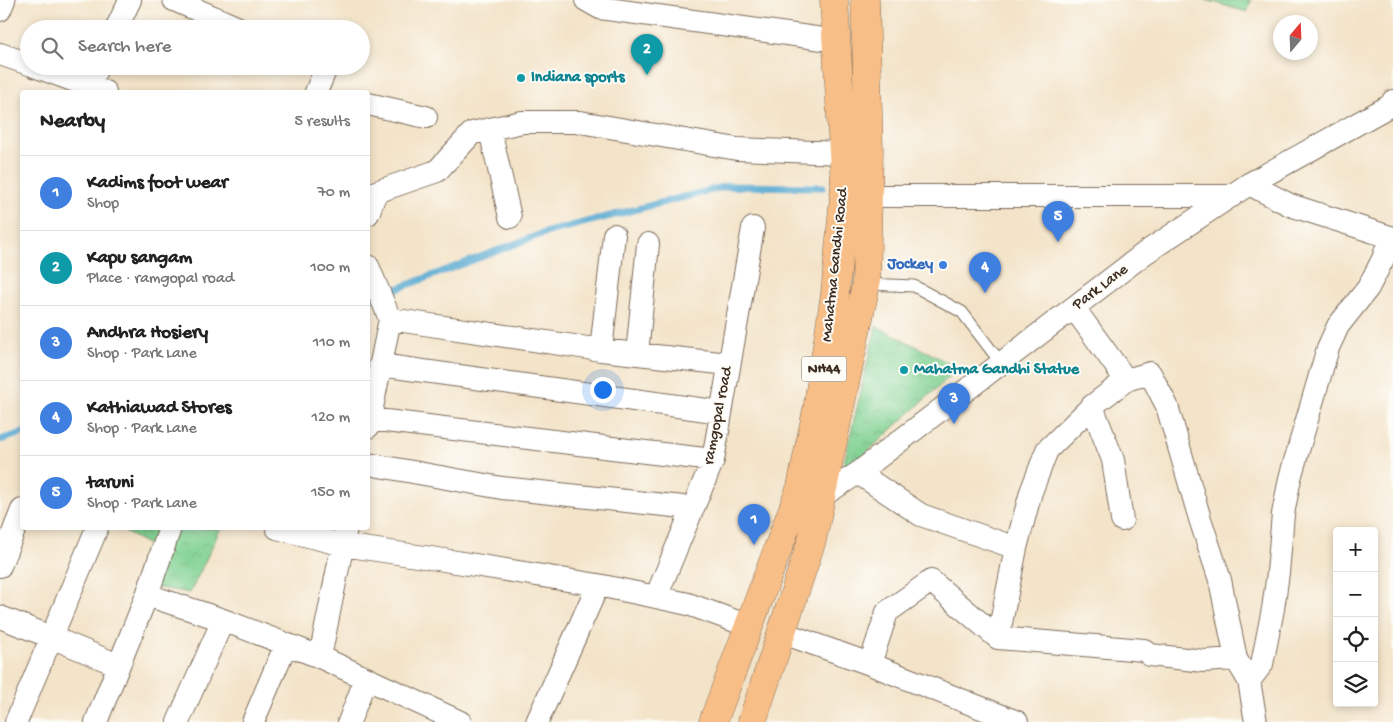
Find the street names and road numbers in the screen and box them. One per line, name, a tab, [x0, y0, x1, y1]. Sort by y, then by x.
street label: Mahatma Gandhi Road	[818, 185, 854, 343]
street label: Park Lane	[1069, 260, 1133, 316]
road number: NH44	[802, 356, 846, 382]
street label: ramgopal road	[700, 364, 738, 467]

